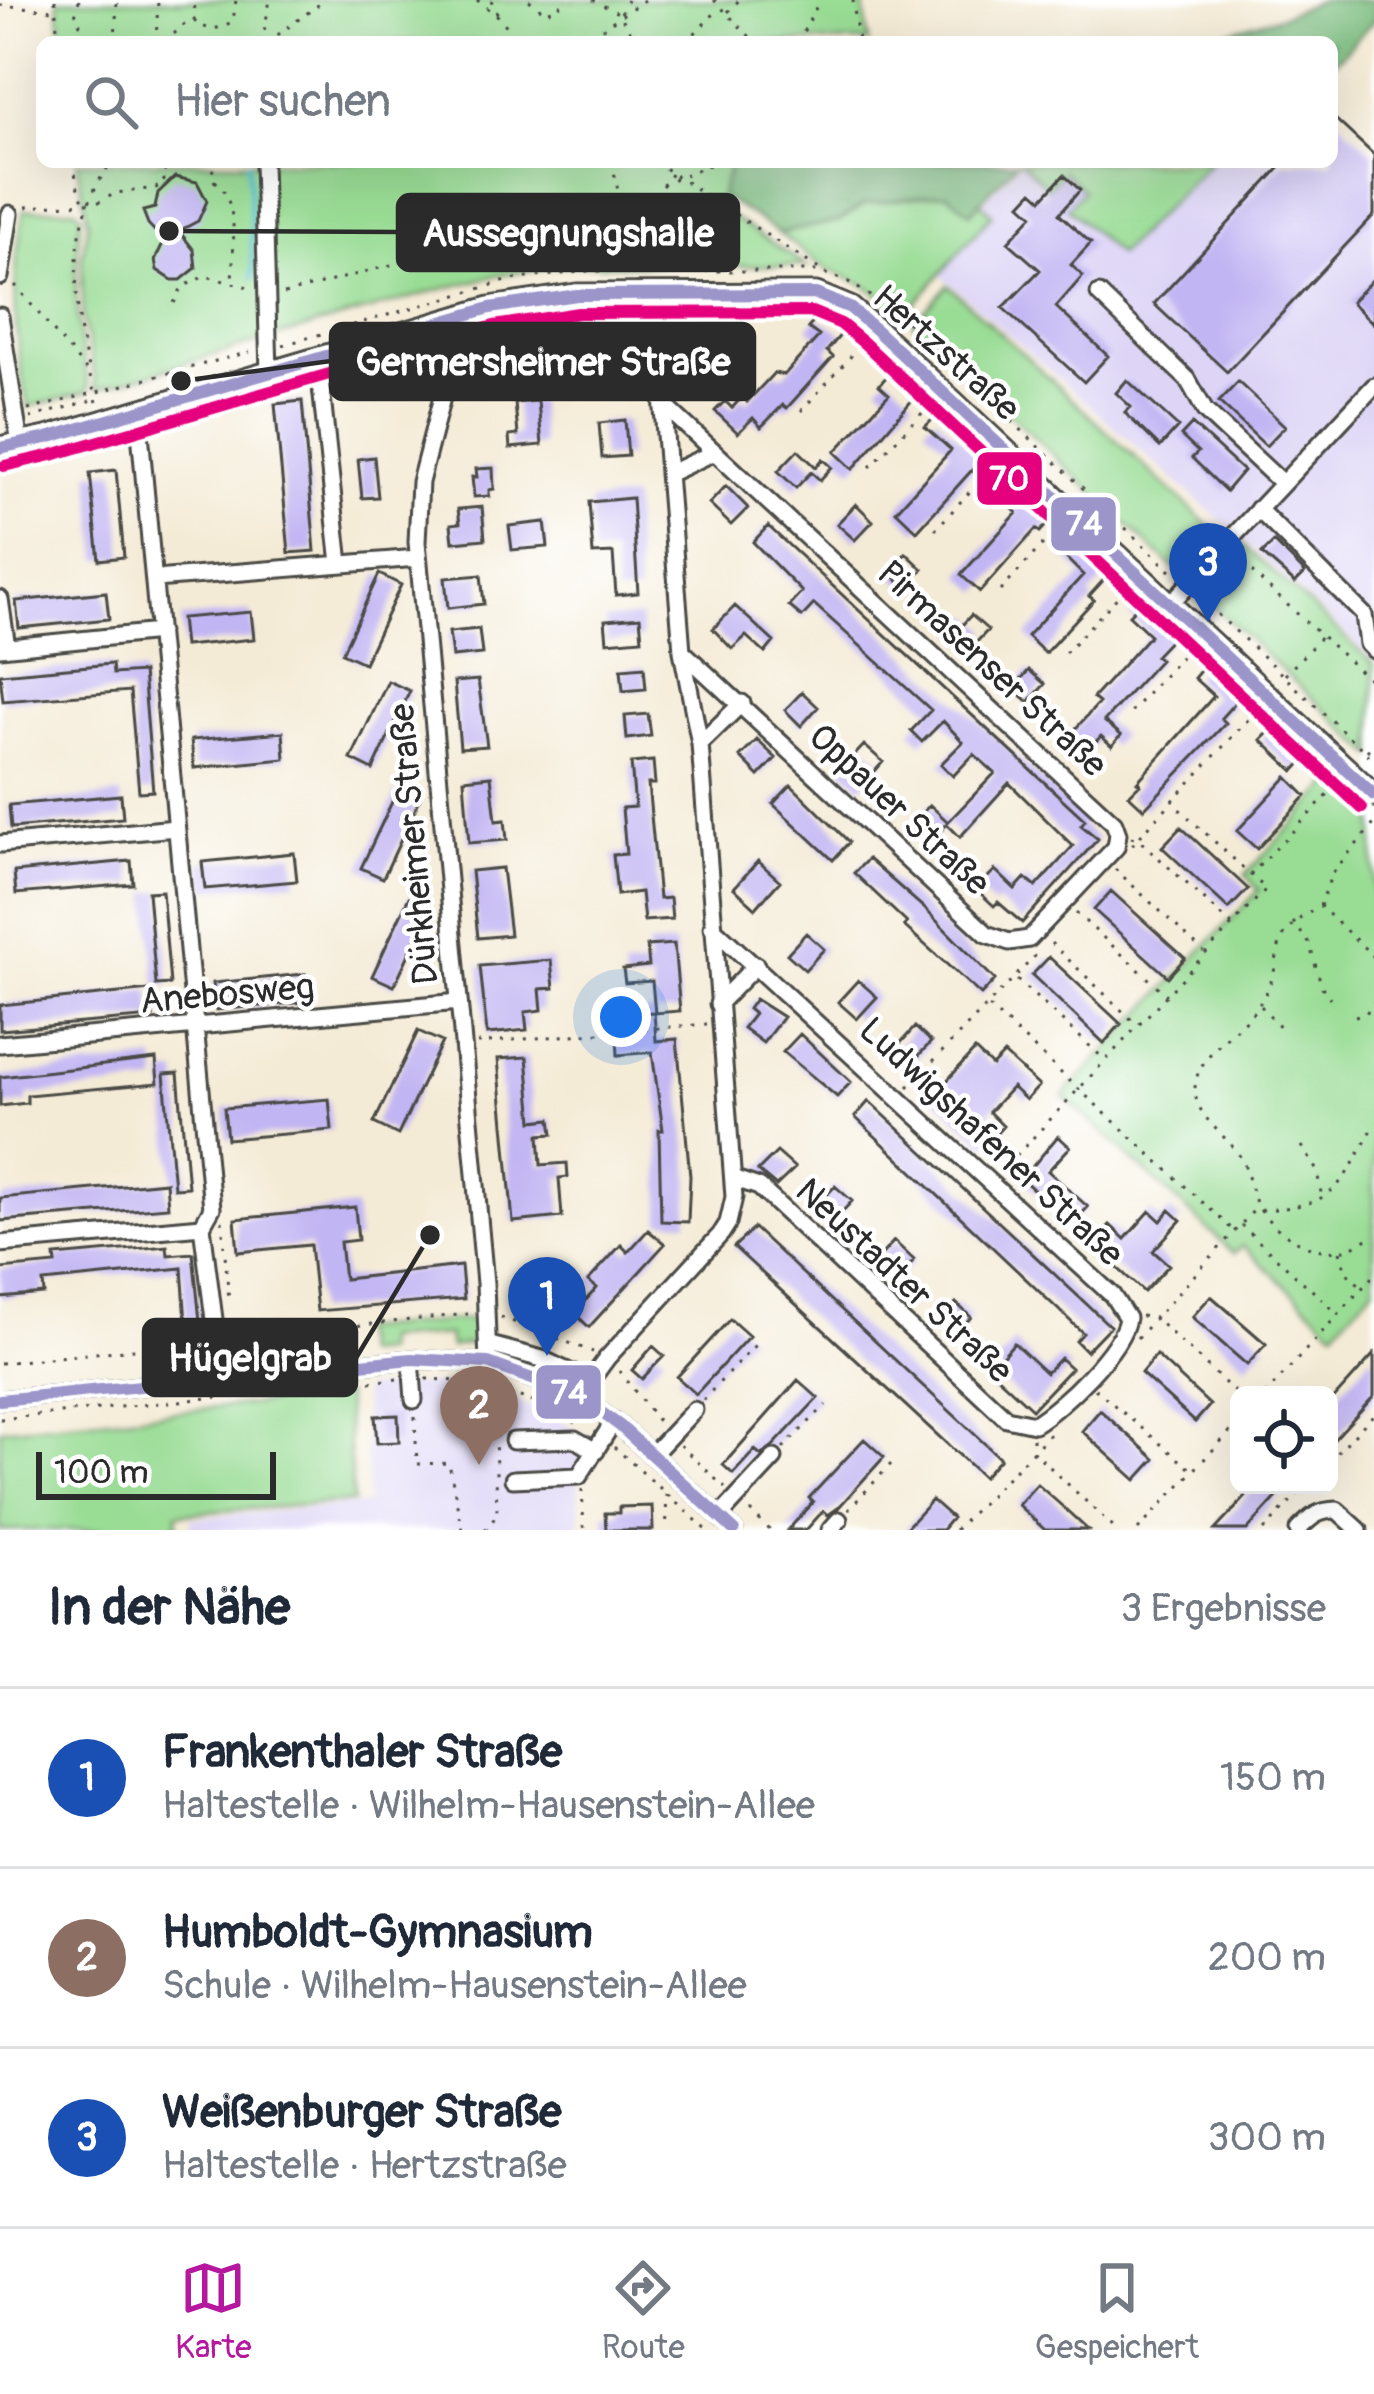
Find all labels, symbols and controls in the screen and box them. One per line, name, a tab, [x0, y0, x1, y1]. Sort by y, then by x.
search box	[36, 36, 1338, 168]
icon: search	[78, 69, 144, 135]
text: Hier suchen	[174, 74, 391, 130]
callout: Aussegnungshalle	[398, 195, 738, 270]
text: Aussegnungshalle	[422, 209, 715, 258]
street label: Hertzstraße	[863, 275, 1029, 431]
callout: Germersheimer Straße	[331, 324, 754, 399]
text: Germersheimer Straße	[356, 338, 731, 387]
line badge: 70	[975, 450, 1044, 507]
text: 70	[989, 459, 1029, 500]
line badge: 74	[1049, 495, 1118, 553]
text: 74	[1066, 504, 1102, 545]
pin: 3	[1169, 523, 1247, 622]
street label: Pirmasenser Straße	[868, 551, 1116, 787]
street label: Dürkheimer Straße	[379, 701, 449, 986]
street label: Oppauer Straße	[799, 714, 999, 906]
street label: Anebosweg	[138, 964, 316, 1024]
your location	[591, 987, 651, 1047]
street label: Ludwigshafener Straße	[849, 1008, 1133, 1276]
street label: Neustadter Straße	[786, 1169, 1022, 1393]
pin: 1	[508, 1257, 586, 1356]
callout: Hügelgrab	[144, 1320, 356, 1395]
text: Hügelgrab	[168, 1334, 332, 1383]
line badge: 74	[534, 1363, 603, 1421]
pin: 2	[440, 1366, 518, 1465]
text: 74	[551, 1373, 587, 1414]
map controls	[1230, 1386, 1338, 1494]
button: locate	[1230, 1386, 1338, 1494]
scale bar	[36, 1446, 276, 1499]
text: 100 m	[54, 1452, 148, 1493]
text: In der Nähe	[48, 1576, 290, 1640]
text: 3 Ergebnisse	[1120, 1584, 1326, 1633]
text: Frankenthaler Straße	[162, 1725, 562, 1781]
text: 1	[79, 1753, 95, 1802]
text: 150 m	[1220, 1753, 1326, 1802]
text: Haltestelle · Wilhelm-Hausenstein-Allee	[162, 1781, 815, 1830]
text: Humboldt-Gymnasium	[162, 1905, 593, 1961]
text: 2	[76, 1933, 98, 1982]
text: 200 m	[1208, 1933, 1326, 1982]
text: Schule · Wilhelm-Hausenstein-Allee	[162, 1961, 747, 2010]
text: Weißenburger Straße	[162, 2085, 561, 2141]
text: 3	[76, 2113, 98, 2162]
text: 300 m	[1208, 2113, 1326, 2162]
text: Haltestelle · Hertzstraße	[162, 2141, 567, 2190]
tab: Karte	[175, 2255, 252, 2368]
tab: Route	[602, 2255, 685, 2368]
tab: Gespeichert	[1035, 2255, 1199, 2368]

